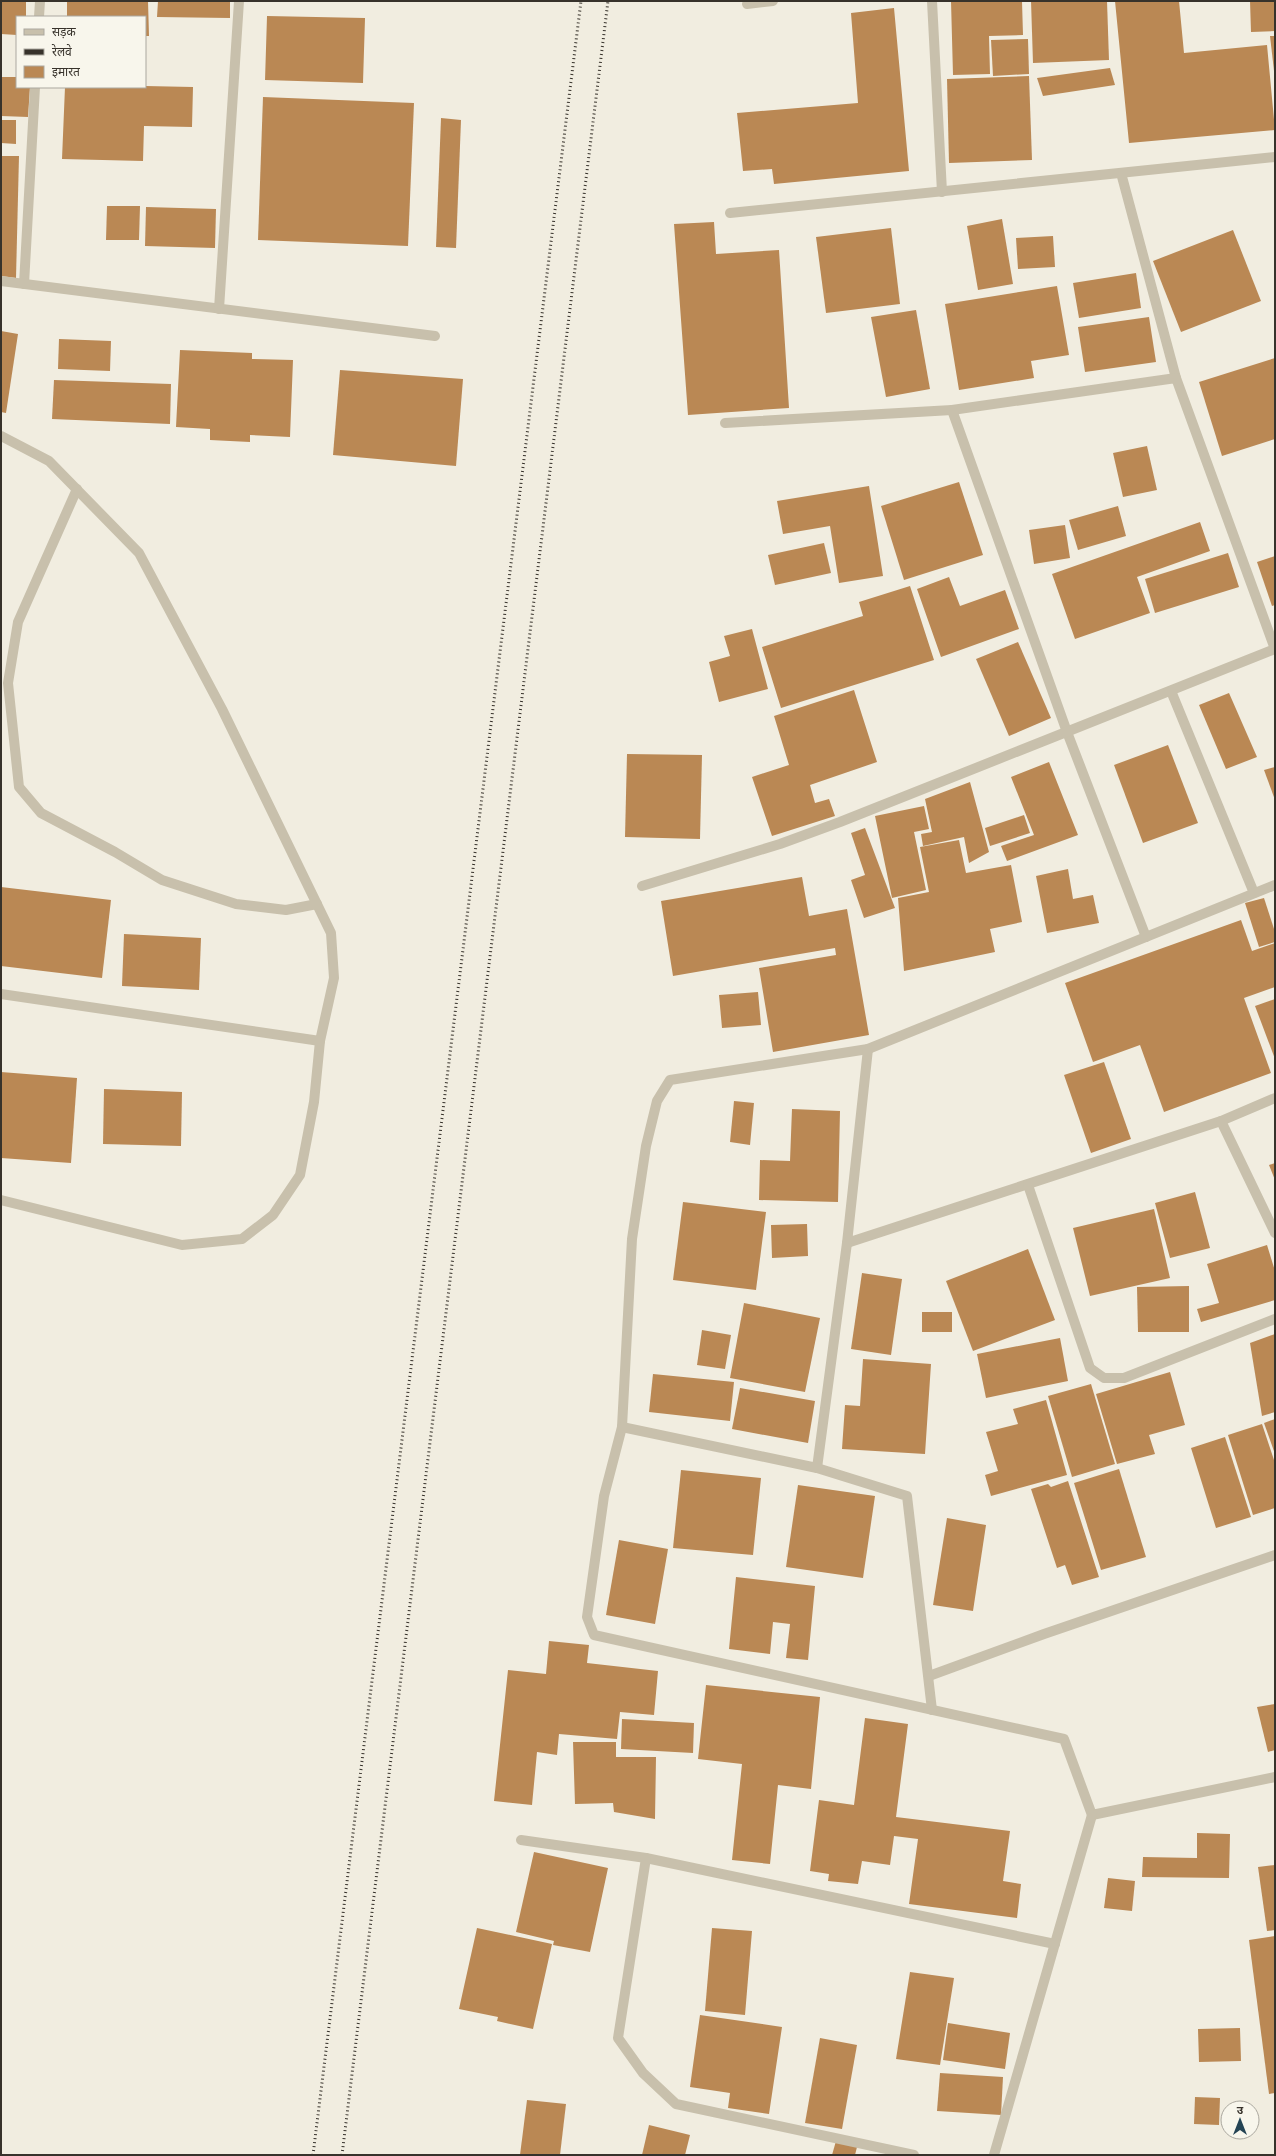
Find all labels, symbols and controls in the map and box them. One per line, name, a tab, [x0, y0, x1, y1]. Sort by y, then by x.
legend	[16, 16, 146, 88]
text: सड़क	[52, 25, 77, 39]
text: रेलवे	[52, 44, 72, 59]
text: इमारत	[52, 65, 81, 79]
north arrow	[1220, 2100, 1260, 2140]
text: उ	[1237, 2104, 1244, 2117]

